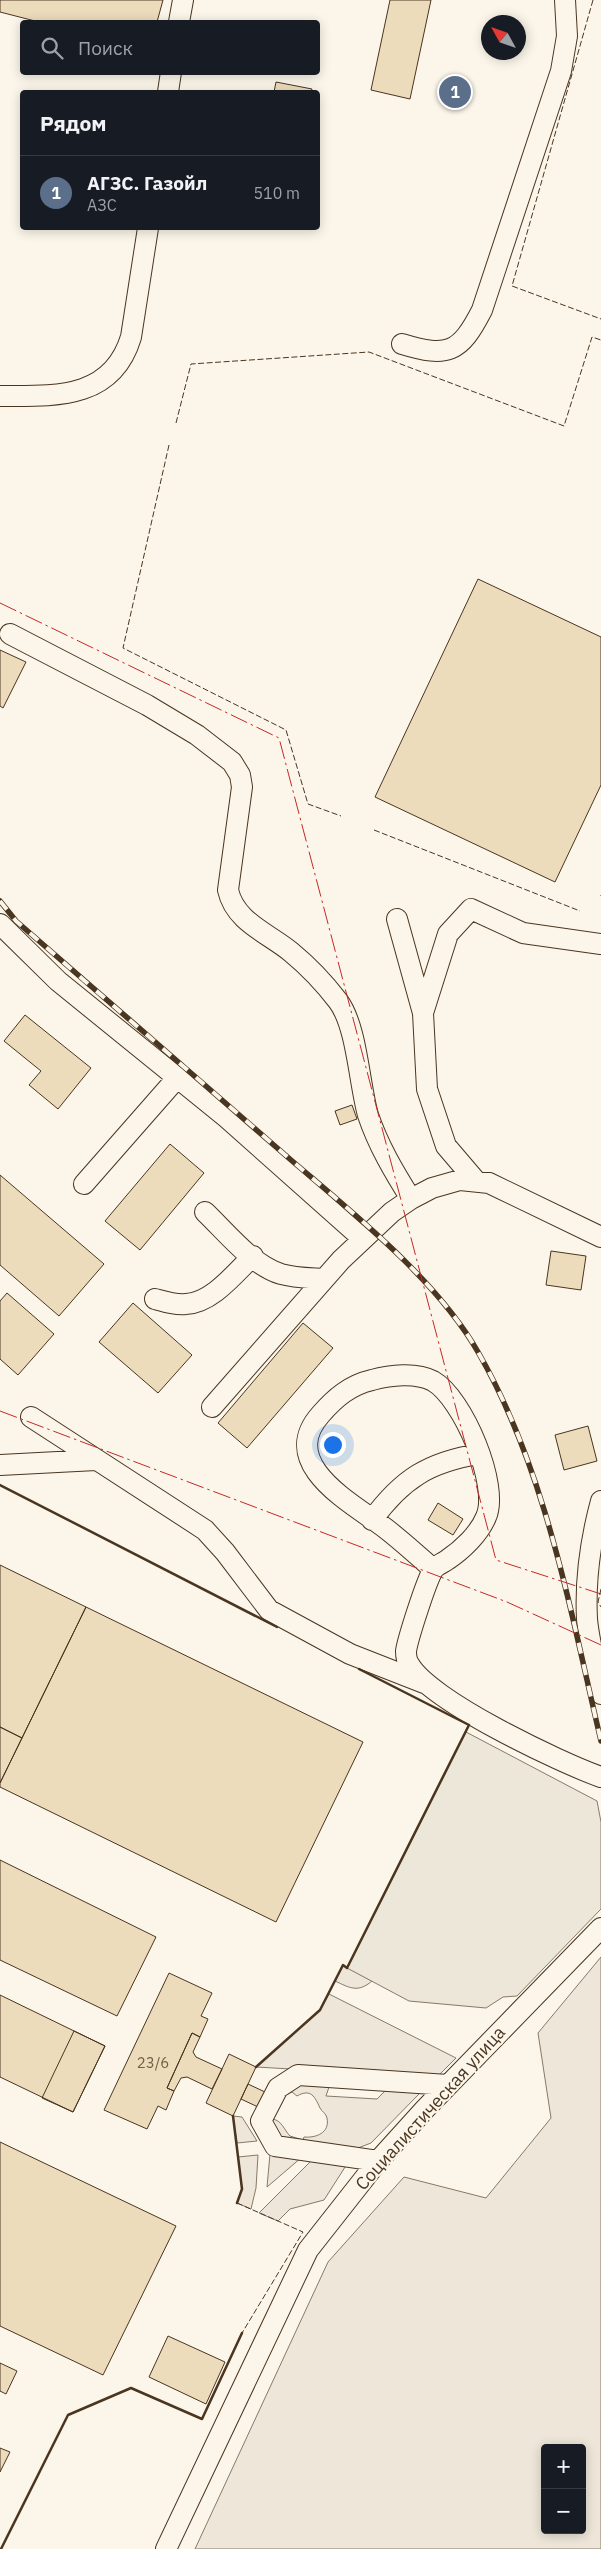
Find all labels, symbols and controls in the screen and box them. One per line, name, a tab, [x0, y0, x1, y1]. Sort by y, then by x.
north arrow	[481, 15, 526, 60]
search box	[20, 20, 320, 75]
icon: search	[38, 34, 66, 62]
text: Поиск	[78, 36, 133, 60]
pin: 1	[439, 73, 471, 111]
text: Рядом	[40, 109, 107, 137]
text: АГЗС. Газойл	[87, 171, 207, 195]
text: 1	[51, 183, 61, 203]
text: 510 m	[253, 183, 300, 203]
text: АЗС	[87, 195, 117, 215]
your location	[320, 1432, 346, 1458]
street label: Социалистическая улица	[350, 2021, 510, 2195]
house number: 23/6	[137, 2053, 169, 2072]
map controls	[541, 2444, 586, 2534]
button: +	[541, 2444, 586, 2489]
button: −	[541, 2489, 586, 2534]

